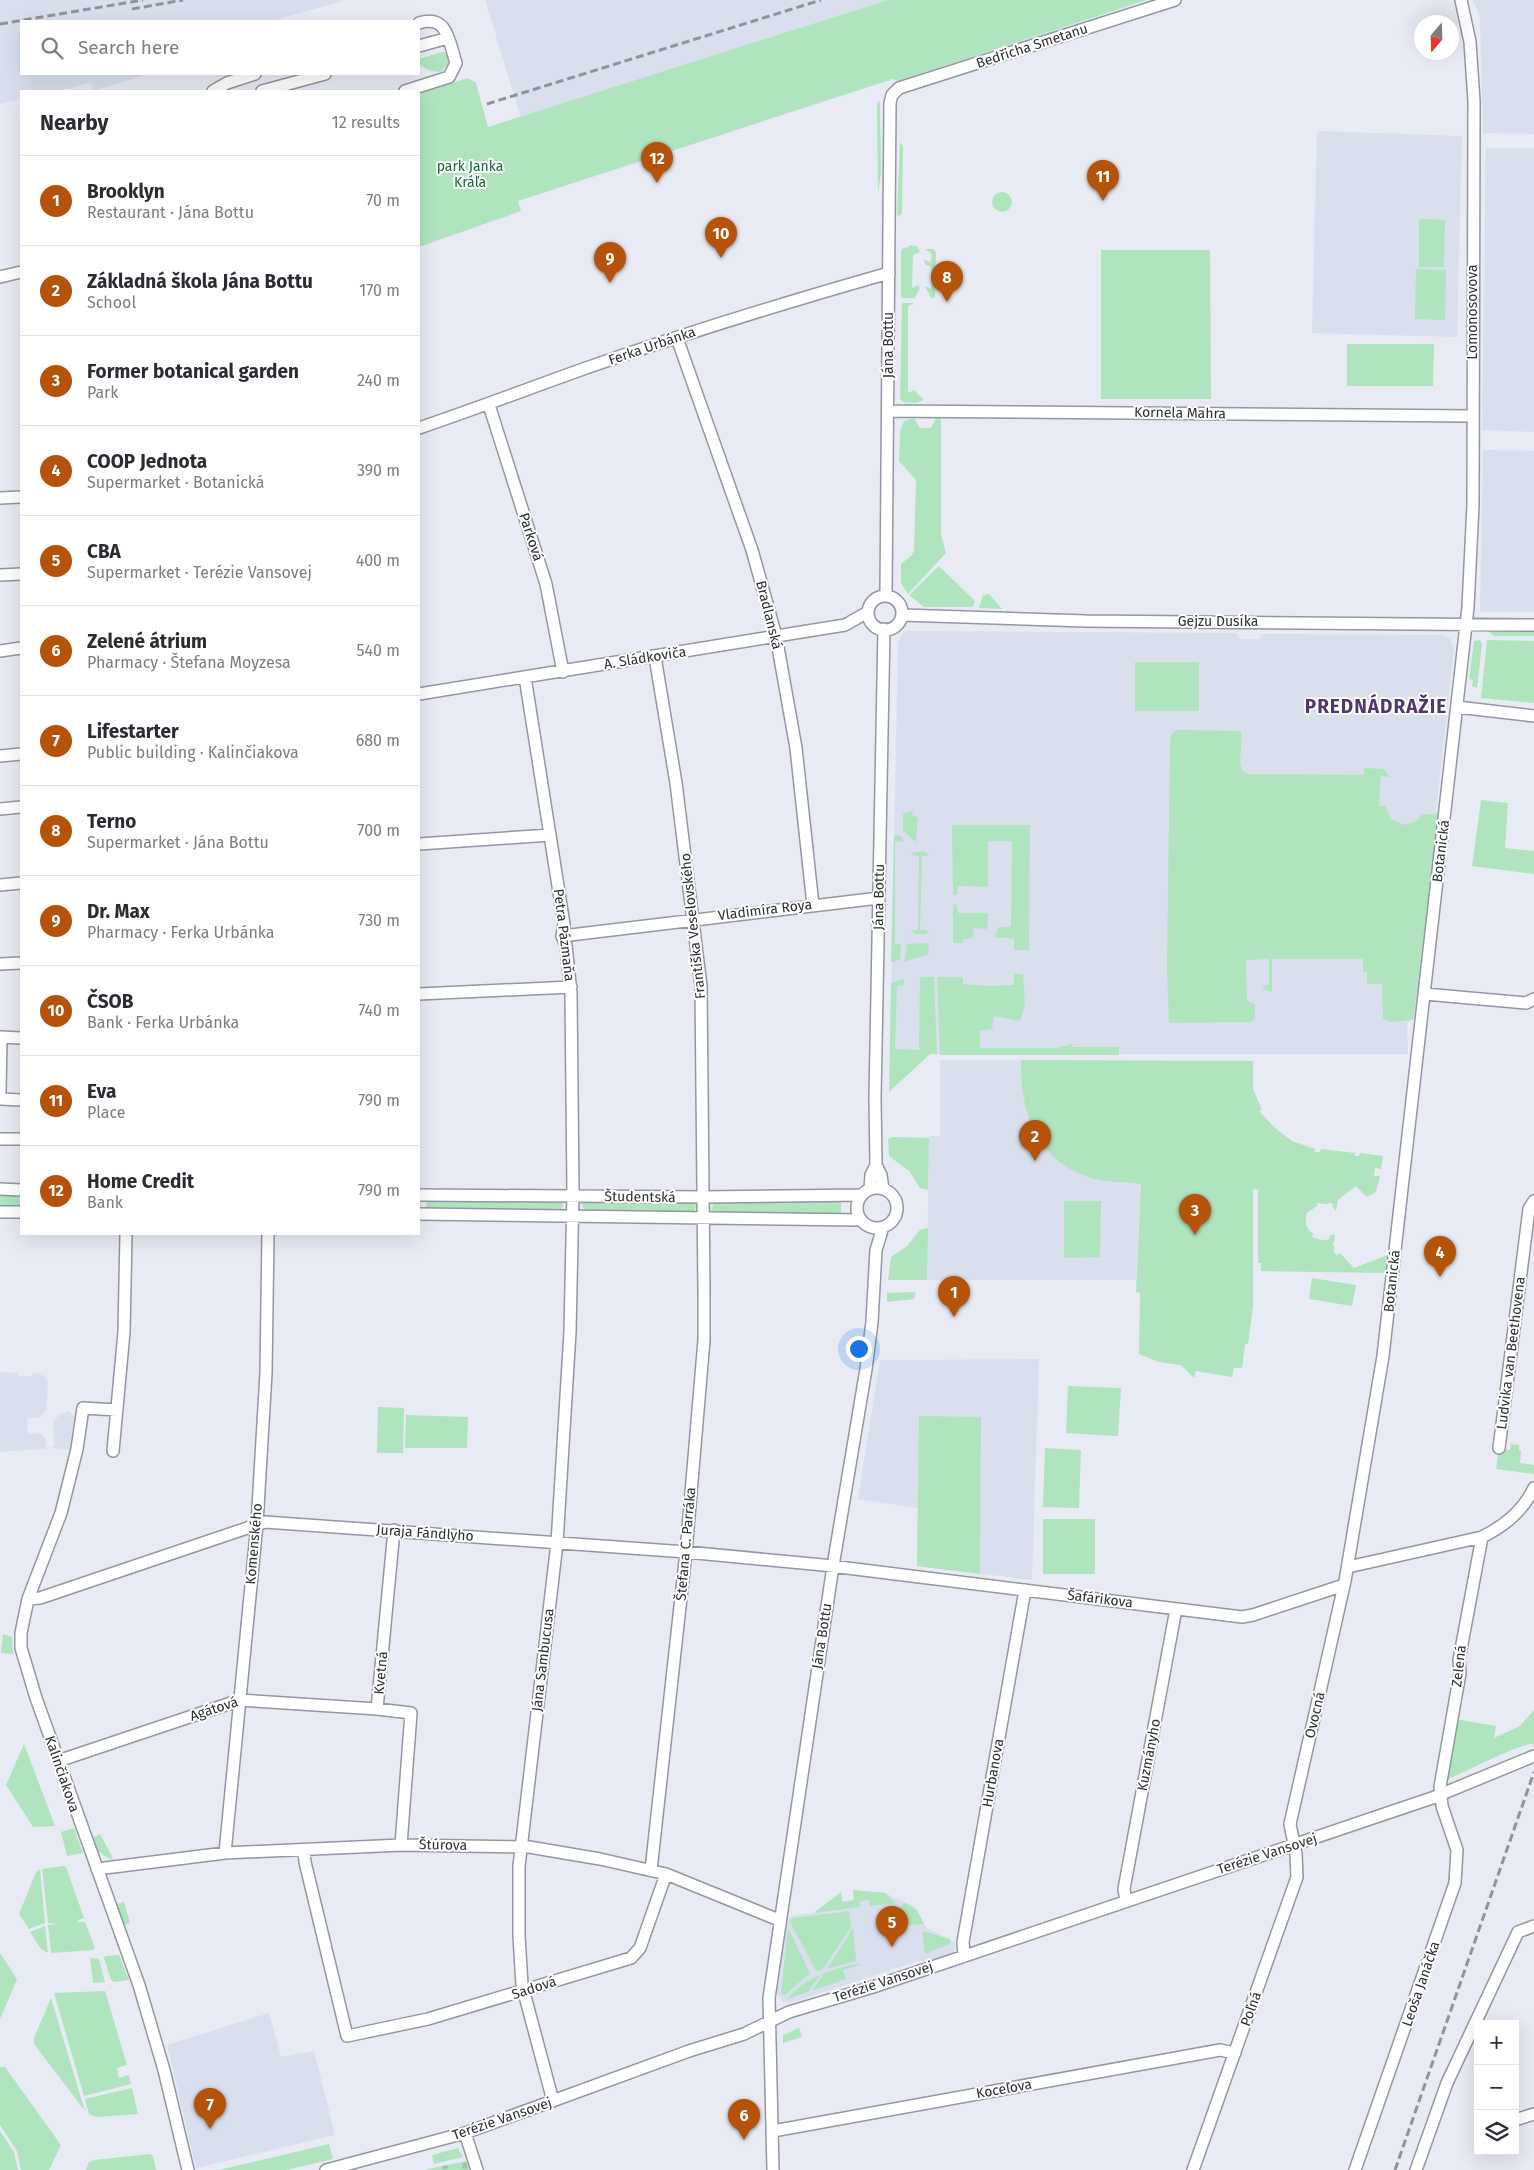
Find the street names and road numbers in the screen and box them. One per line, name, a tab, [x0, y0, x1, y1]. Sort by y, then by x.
street label: Bedřicha Smetanu	[974, 20, 1090, 72]
street label: Lomonosovova	[1464, 264, 1481, 360]
street label: Jána Bottu	[880, 312, 897, 378]
street label: Ferka Urbánka	[606, 323, 698, 369]
street label: Kornela Mahra	[1134, 404, 1226, 422]
street label: Parková	[515, 511, 547, 563]
street label: Bradlanská	[752, 579, 786, 651]
street label: Gejzu Dusíka	[1178, 613, 1258, 630]
street label: A. Sládkoviča	[603, 643, 687, 673]
street label: Botanická	[1429, 819, 1453, 883]
street label: Františka Veselovského	[677, 852, 709, 1000]
street label: Jána Bottu	[870, 864, 888, 930]
street label: Petra Pázmaňa	[550, 888, 578, 982]
street label: Vladimíra Roya	[717, 896, 813, 924]
street label: Študentská	[604, 1187, 676, 1206]
street label: Botanická	[1380, 1249, 1404, 1313]
street label: Ludvika van Beethovena	[1493, 1276, 1529, 1430]
street label: Štefana C. Parráka	[672, 1486, 699, 1602]
street label: Komenského	[242, 1503, 266, 1585]
street label: Juraja Fándlyho	[376, 1521, 474, 1545]
street label: Šafárikova	[1066, 1586, 1134, 1611]
street label: Jána Bottu	[808, 1602, 836, 1670]
street label: Jána Sambucusa	[528, 1607, 558, 1713]
street label: Zelená	[1448, 1644, 1470, 1688]
street label: Kvetná	[371, 1651, 391, 1695]
street label: Ovocná	[1301, 1690, 1329, 1740]
street label: Agátová	[188, 1693, 240, 1725]
street label: Kuzmányho	[1134, 1717, 1164, 1793]
street label: Kalinčiakova	[41, 1734, 83, 1814]
street label: Hurbanova	[979, 1737, 1007, 1809]
street label: Terézie Vansovej	[1215, 1830, 1319, 1878]
street label: Štúrova	[419, 1835, 467, 1854]
street label: Leoša Janáčka	[1398, 1939, 1444, 2029]
street label: Terézie Vansovej	[831, 1958, 935, 2006]
street label: Sadová	[509, 1973, 559, 2003]
street label: Poľná	[1237, 1989, 1265, 2029]
street label: Koceľova	[975, 2076, 1033, 2102]
street label: Terézie Vansovej	[450, 2094, 554, 2144]

